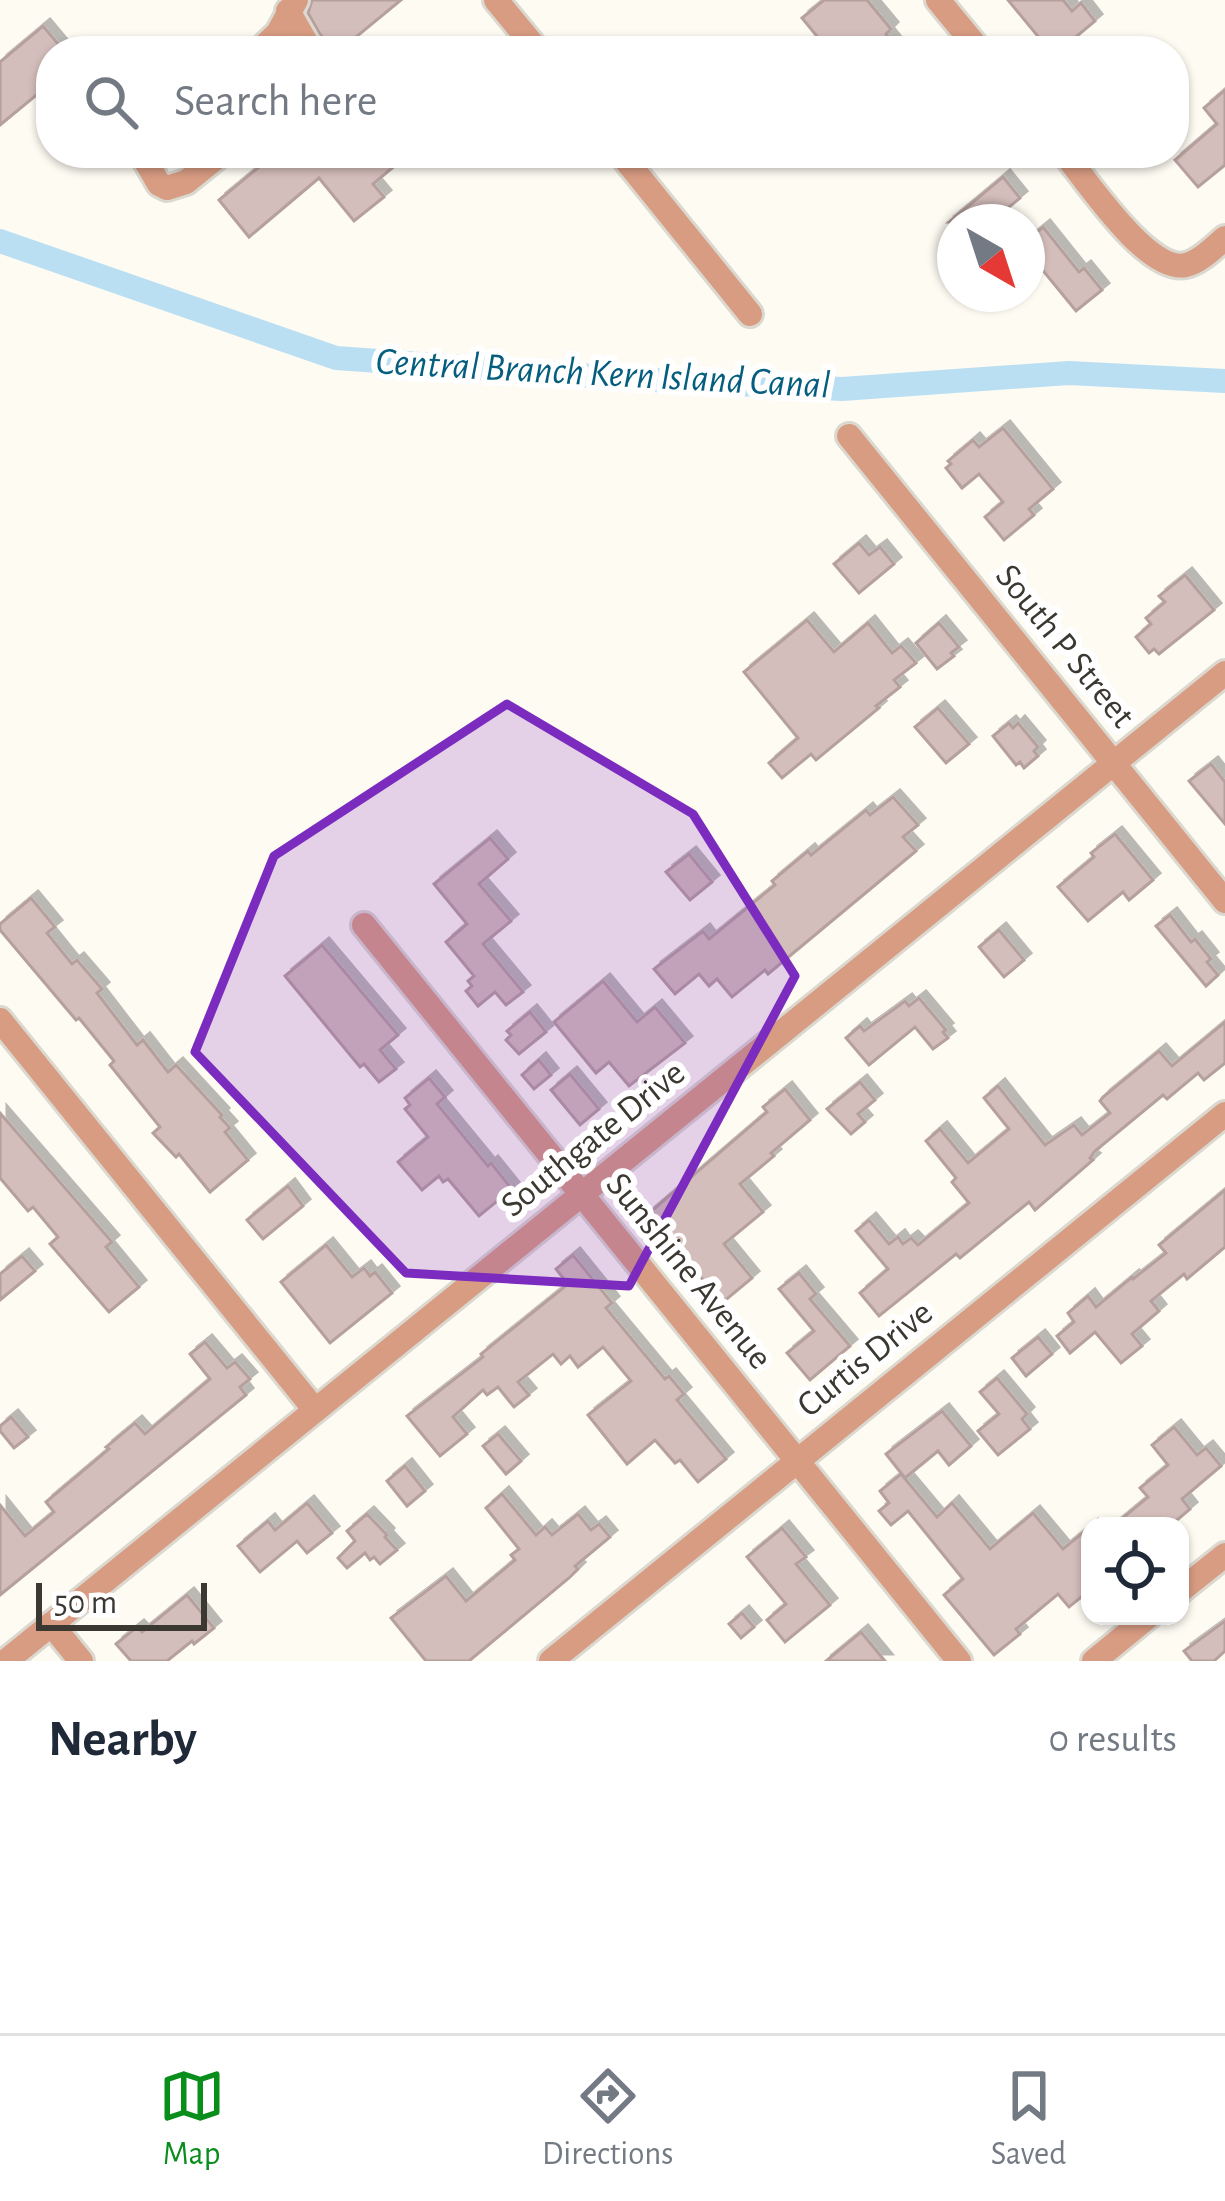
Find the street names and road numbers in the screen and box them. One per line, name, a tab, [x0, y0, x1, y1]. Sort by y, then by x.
street label: South P Street	[989, 558, 1142, 735]
street label: Southgate Drive	[494, 1054, 692, 1224]
street label: Sunshine Avenue	[599, 1166, 779, 1376]
street label: Curtis Drive	[791, 1294, 939, 1424]

